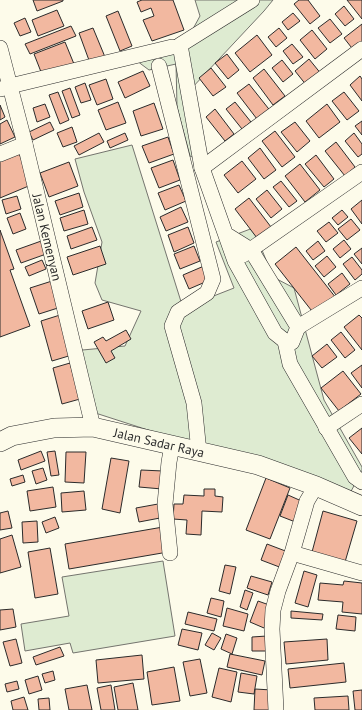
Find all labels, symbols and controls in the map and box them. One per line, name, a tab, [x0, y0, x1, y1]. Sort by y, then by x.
street label: Jalan Kemenyan	[28, 191, 66, 282]
street label: Jalan Sadar Raya	[111, 423, 206, 461]

